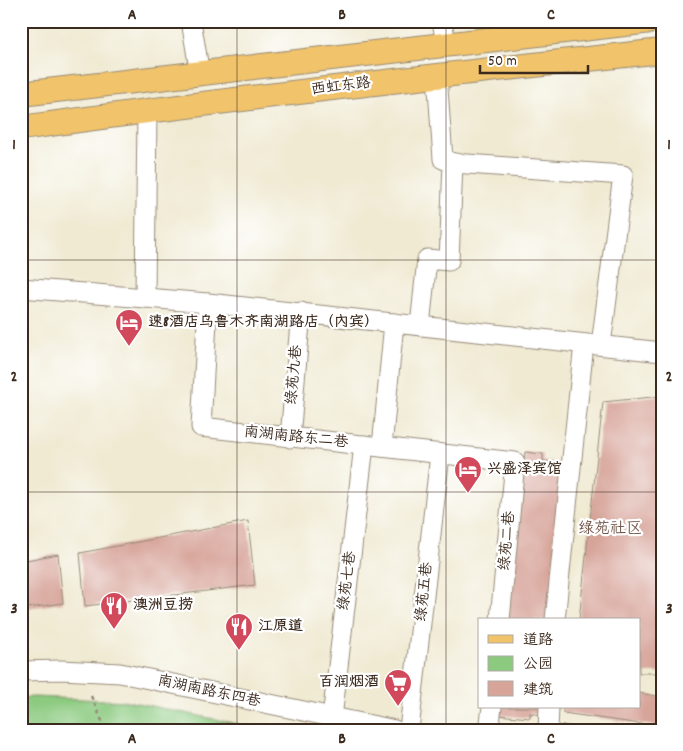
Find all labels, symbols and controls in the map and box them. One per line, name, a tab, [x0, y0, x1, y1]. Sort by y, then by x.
text: A	[128, 4, 137, 27]
text: B	[338, 4, 346, 27]
text: C	[547, 4, 555, 27]
scale bar	[480, 42, 588, 74]
text: 50 m	[488, 51, 517, 73]
street label: 西虹东路	[310, 72, 372, 102]
text: 1	[12, 134, 16, 157]
text: 1	[667, 134, 671, 157]
hotel icon: 速8酒店乌鲁木齐南湖路店（内宾）	[114, 308, 144, 347]
place label: 速8酒店乌鲁木齐南湖路店（内宾）	[148, 312, 379, 334]
street label: 绿苑九巷	[281, 344, 309, 406]
text: 2	[11, 366, 18, 389]
text: 2	[666, 366, 673, 389]
street label: 南湖南路东二巷	[243, 422, 349, 454]
hotel icon: 兴盛泽宾馆	[453, 455, 483, 494]
place label: 兴盛泽宾馆	[487, 459, 562, 481]
street label: 绿苑二巷	[494, 510, 522, 572]
district label: 绿苑社区	[578, 518, 642, 541]
street label: 绿苑七巷	[333, 550, 363, 612]
street label: 绿苑五巷	[411, 561, 439, 623]
restaurant icon: 澳洲豆捞	[99, 591, 129, 630]
place label: 澳洲豆捞	[133, 595, 193, 617]
text: 3	[10, 598, 18, 621]
text: 3	[665, 598, 673, 621]
restaurant icon: 江原道	[224, 612, 254, 651]
place label: 江原道	[258, 616, 303, 638]
legend	[478, 618, 640, 708]
text: 道路	[523, 630, 553, 652]
text: 公园	[523, 654, 553, 676]
supermarket icon: 百润烟酒	[383, 668, 413, 707]
street label: 南湖南路东四巷	[155, 670, 263, 714]
place label: 百润烟酒	[319, 672, 379, 694]
text: 建筑	[523, 680, 553, 702]
text: A	[128, 728, 137, 751]
text: B	[338, 728, 346, 751]
text: C	[547, 728, 555, 751]

